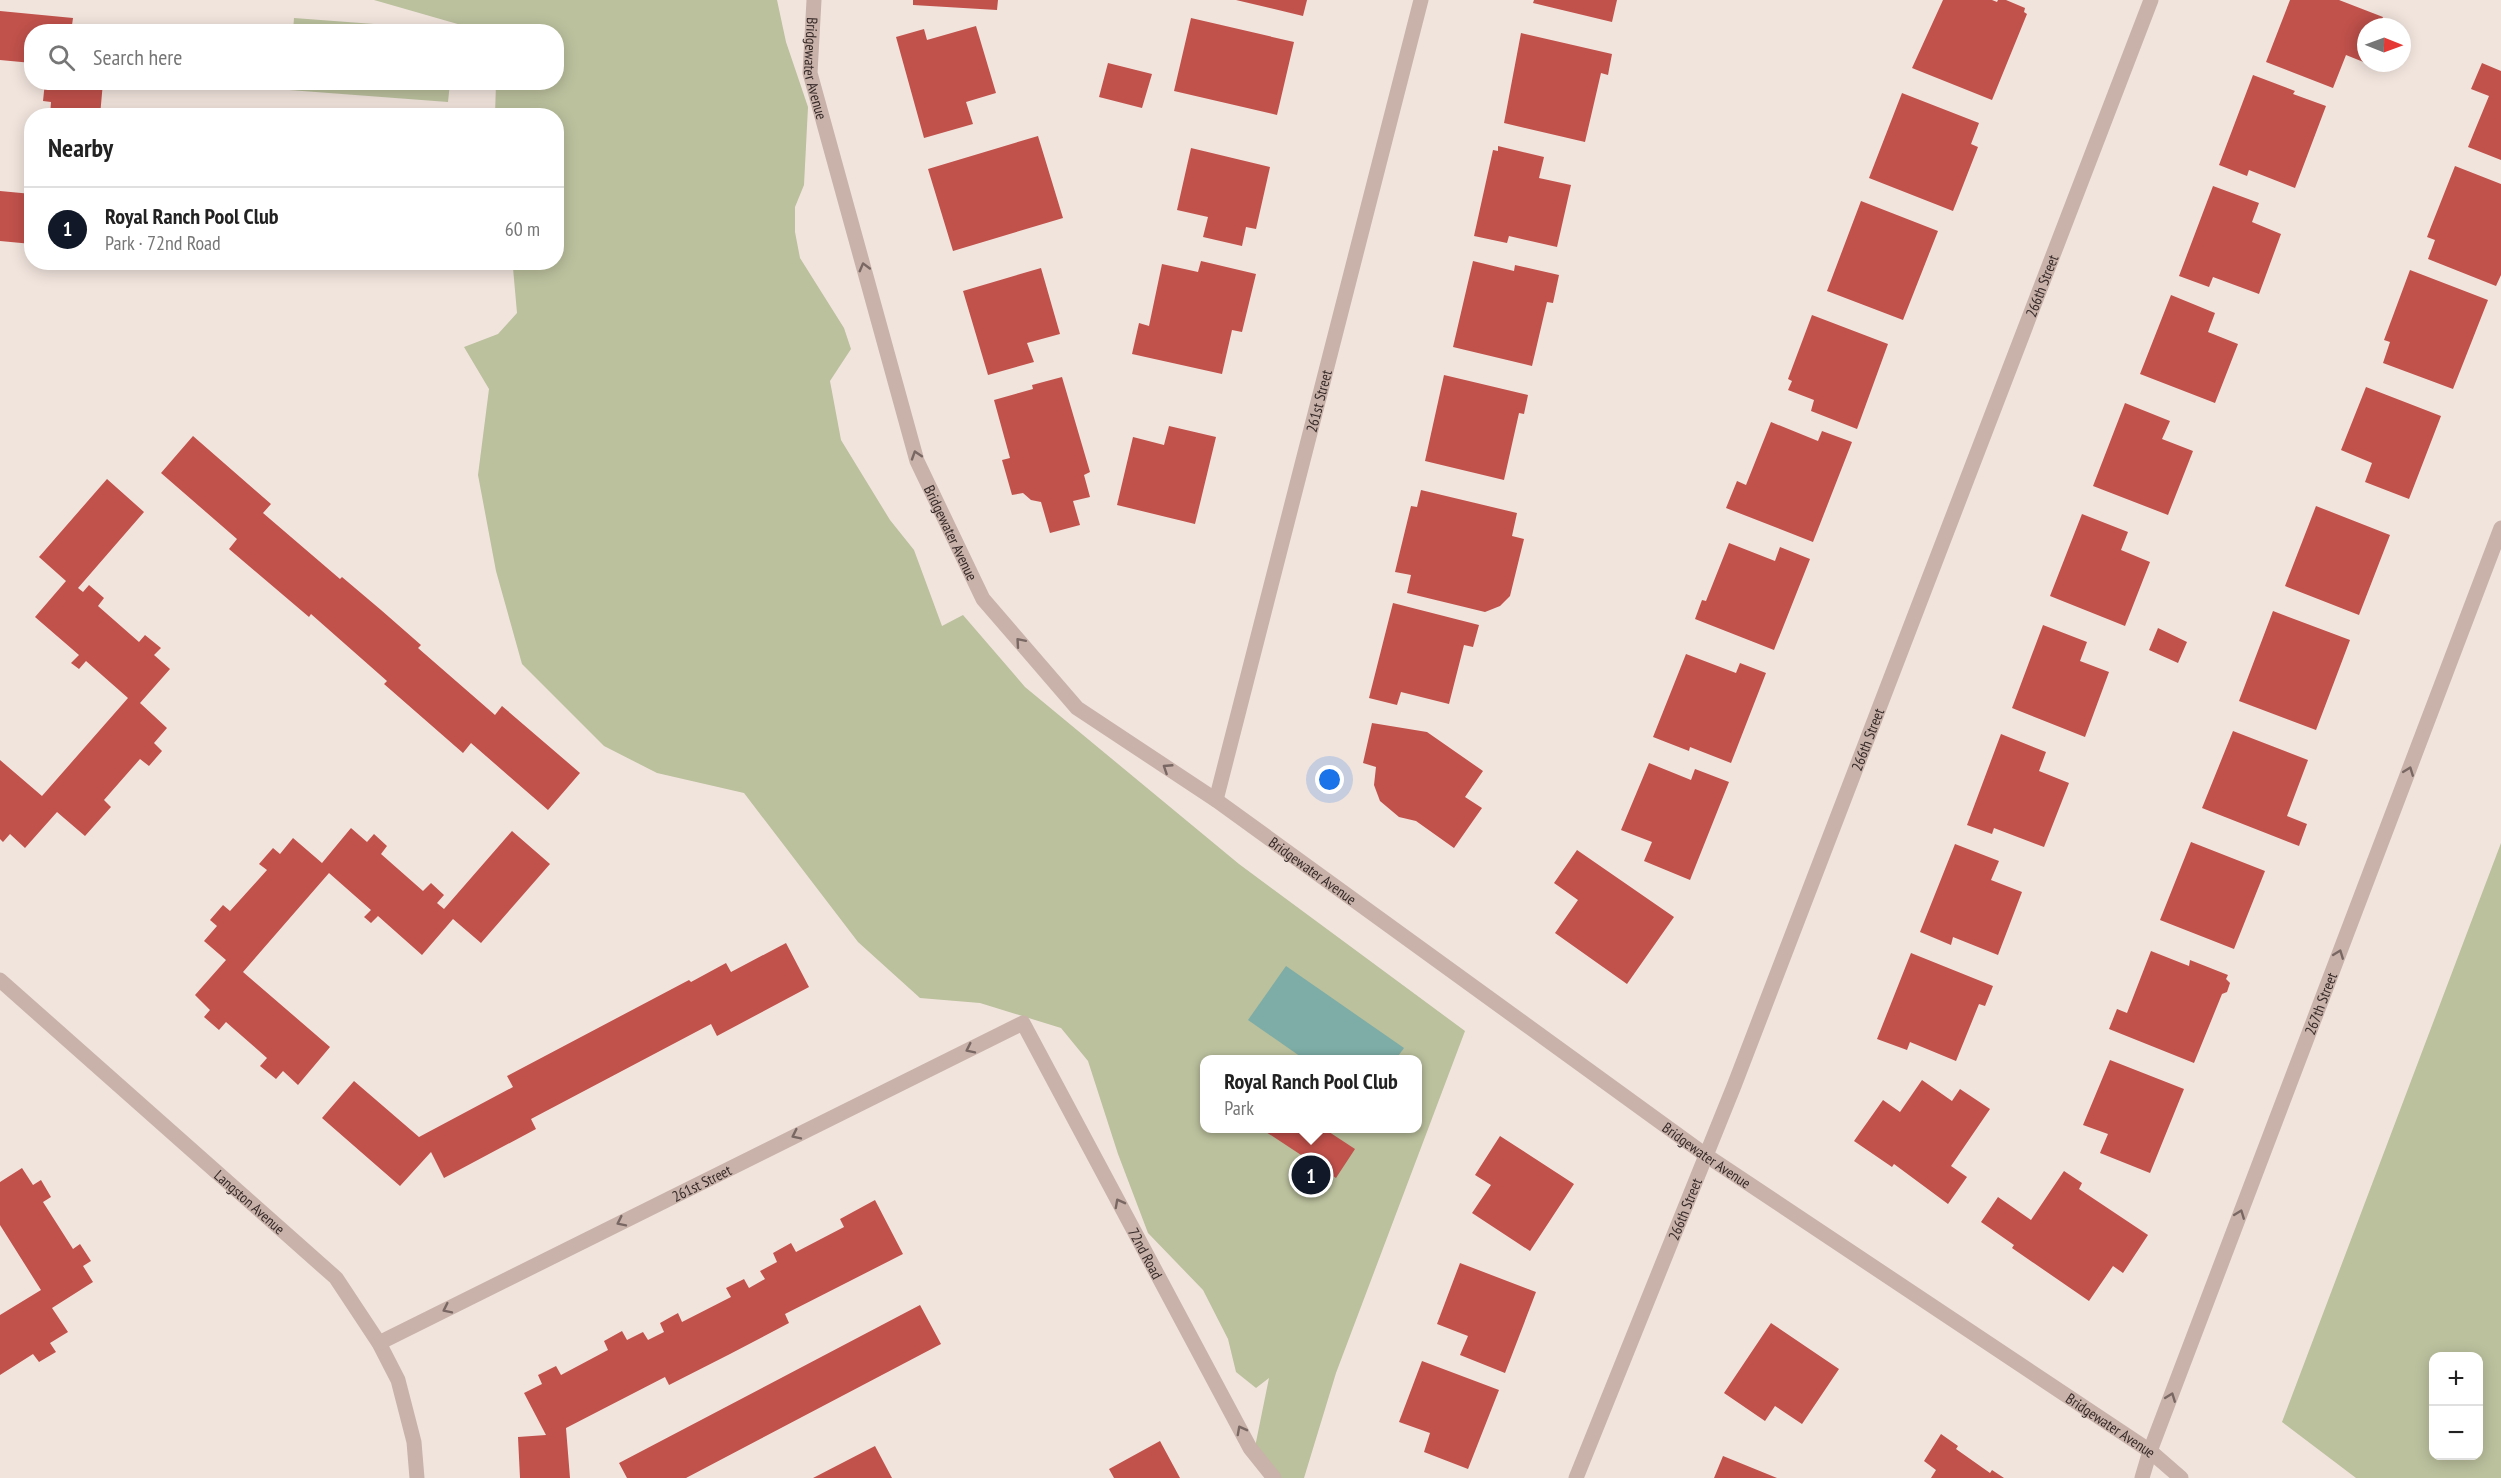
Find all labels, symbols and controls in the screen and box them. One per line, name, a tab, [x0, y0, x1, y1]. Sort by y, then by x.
street label: Bridgewater Avenue	[800, 17, 832, 121]
north arrow	[2357, 18, 2411, 72]
search box	[24, 24, 564, 90]
icon: search	[45, 41, 78, 74]
text: Search here	[93, 43, 182, 71]
text: Nearby	[48, 131, 113, 164]
text: Royal Ranch Pool Club	[105, 202, 279, 230]
text: 1	[63, 216, 72, 242]
text: 60 m	[505, 216, 540, 242]
text: Park · 72nd Road	[105, 230, 221, 256]
street label: 266th Street	[2021, 252, 2062, 320]
one-way arrow	[858, 262, 871, 272]
street label: 261st Street	[1301, 368, 1335, 434]
one-way arrow	[910, 450, 923, 461]
street label: Bridgewater Avenue	[920, 482, 982, 583]
one-way arrow	[1017, 638, 1028, 649]
street label: 266th Street	[1847, 705, 1888, 773]
one-way arrow	[1163, 764, 1174, 775]
your location	[1315, 765, 1344, 794]
one-way arrow	[2401, 767, 2414, 777]
street label: Bridgewater Avenue	[1266, 832, 1360, 908]
one-way arrow	[2332, 949, 2344, 960]
street label: 267th Street	[2300, 970, 2341, 1037]
one-way arrow	[966, 1041, 977, 1053]
popup	[1200, 1055, 1422, 1133]
text: Royal Ranch Pool Club	[1224, 1067, 1398, 1095]
text: Park	[1224, 1095, 1254, 1121]
street label: Bridgewater Avenue	[1659, 1118, 1755, 1192]
one-way arrow	[791, 1128, 802, 1140]
pin: 1	[1292, 1152, 1330, 1198]
street label: 261st Street	[669, 1160, 734, 1206]
street label: Langston Avenue	[211, 1165, 289, 1238]
street label: 266th Street	[1663, 1175, 1705, 1243]
one-way arrow	[1115, 1198, 1126, 1209]
one-way arrow	[2233, 1210, 2245, 1221]
one-way arrow	[617, 1215, 628, 1227]
street label: 72nd Road	[1124, 1224, 1167, 1282]
one-way arrow	[442, 1302, 453, 1314]
map controls	[2429, 1352, 2483, 1460]
button: +	[2429, 1352, 2483, 1406]
street label: Bridgewater Avenue	[2063, 1388, 2160, 1461]
one-way arrow	[2163, 1392, 2176, 1402]
button: −	[2429, 1406, 2483, 1460]
one-way arrow	[1237, 1426, 1248, 1437]

